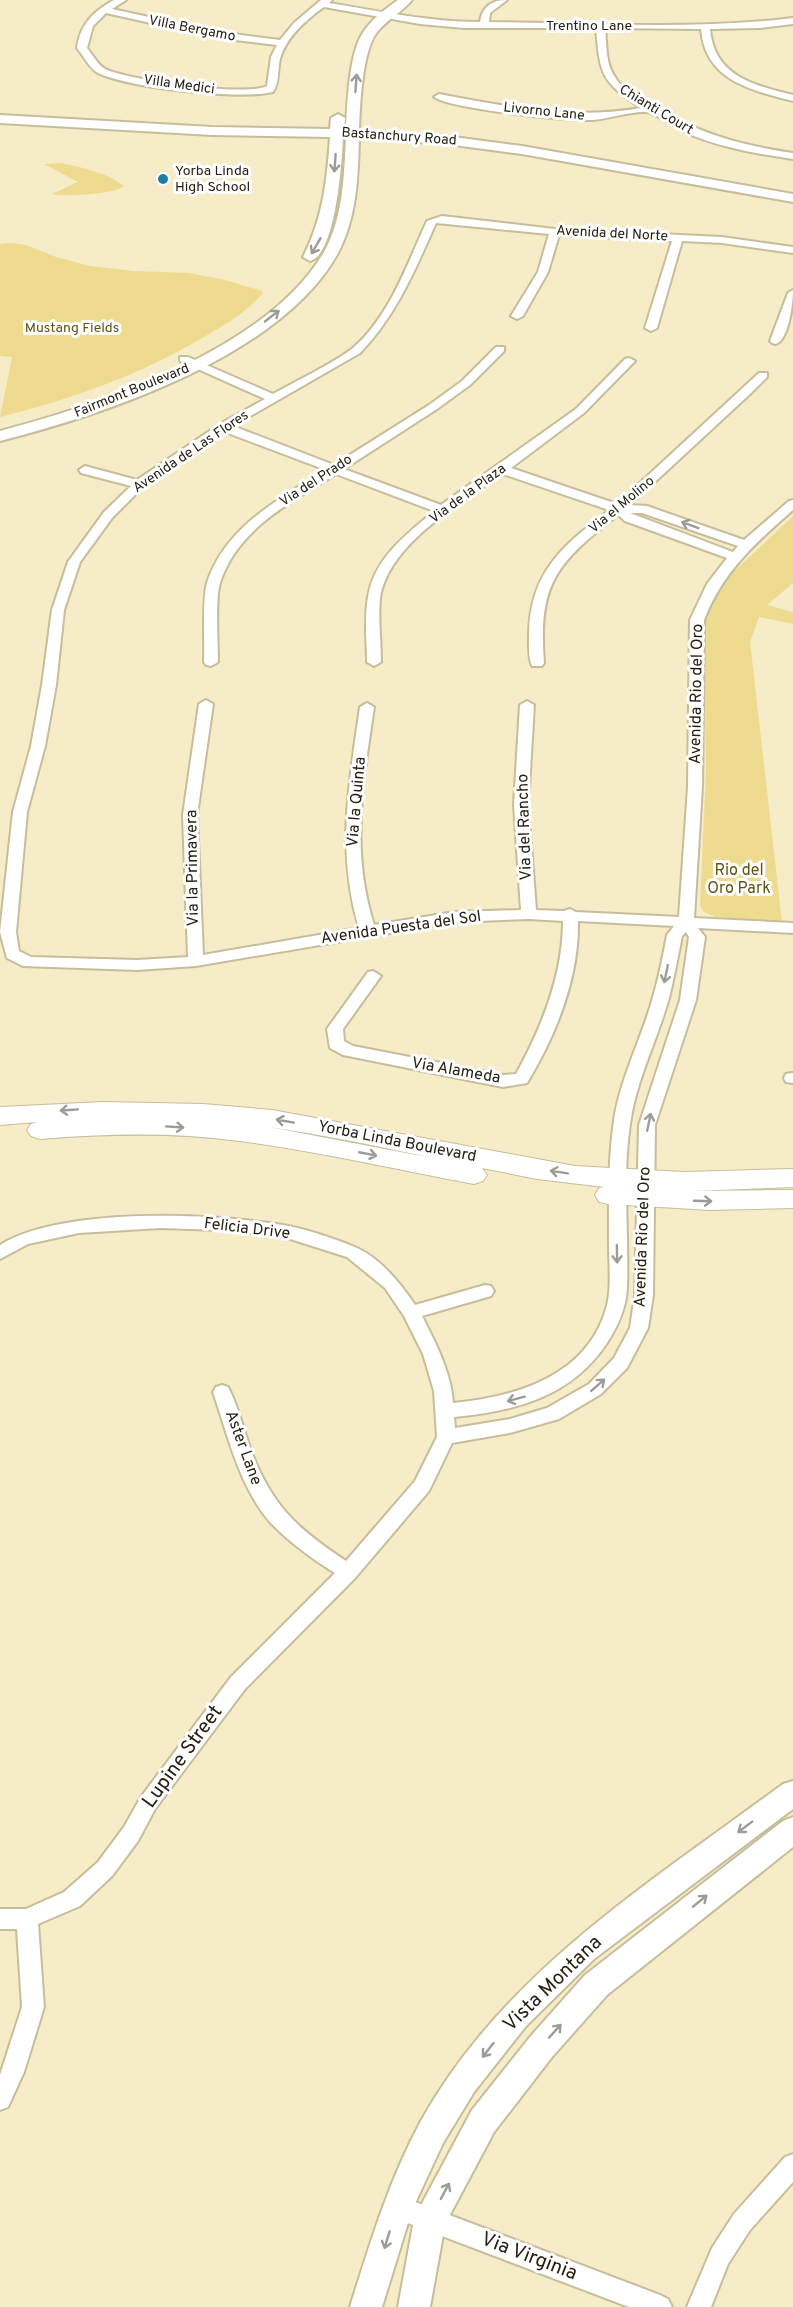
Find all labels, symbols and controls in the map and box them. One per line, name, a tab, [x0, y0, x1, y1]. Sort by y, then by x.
street label: Villa Bergamo	[147, 12, 237, 46]
street label: Trentino Lane	[546, 18, 632, 35]
street label: Villa Medici	[142, 72, 216, 98]
one-way arrow	[351, 74, 362, 94]
street label: Chianti Court	[616, 81, 696, 139]
street label: Livorno Lane	[502, 99, 586, 125]
street label: Bastanchury Road	[341, 124, 457, 150]
one-way arrow	[329, 152, 340, 172]
place label: Yorba Linda High School	[175, 163, 250, 196]
marker: Yorba Linda High School	[156, 172, 170, 186]
street label: Avenida del Norte	[556, 223, 668, 245]
one-way arrow	[310, 237, 322, 254]
one-way arrow	[264, 309, 280, 322]
park label: Mustang Fields	[25, 320, 119, 337]
street label: Fairmont Boulevard	[72, 360, 192, 422]
street label: Avenida de Las Flores	[130, 407, 252, 497]
street label: Via del Prado	[277, 451, 356, 511]
street label: Via de la Plaza	[426, 460, 510, 528]
street label: Via el Molino	[586, 473, 658, 537]
one-way arrow	[682, 519, 700, 530]
street label: Avenida Rio del Oro	[686, 623, 708, 764]
street label: Via la Quinta	[343, 756, 371, 848]
street label: Via del Rancho	[513, 773, 537, 881]
street label: Via la Primavera	[182, 810, 204, 926]
park label: Rio del Oro Park	[707, 861, 771, 899]
street label: Avenida Puesta del Sol	[320, 907, 482, 949]
one-way arrow	[660, 964, 671, 984]
street label: Via Alameda	[410, 1053, 502, 1089]
one-way arrow	[60, 1105, 80, 1116]
one-way arrow	[643, 1113, 655, 1132]
one-way arrow	[275, 1115, 295, 1126]
street label: Yorba Linda Boulevard	[316, 1117, 478, 1167]
one-way arrow	[164, 1122, 184, 1133]
one-way arrow	[358, 1149, 377, 1160]
one-way arrow	[550, 1166, 569, 1177]
street label: Avenida Rio del Oro	[631, 1166, 655, 1308]
one-way arrow	[692, 1195, 712, 1206]
street label: Felicia Drive	[203, 1214, 291, 1244]
one-way arrow	[611, 1244, 623, 1264]
one-way arrow	[590, 1378, 605, 1392]
one-way arrow	[507, 1394, 526, 1405]
street label: Aster Lane	[220, 1408, 266, 1488]
street label: Lupine Street	[137, 1700, 229, 1814]
one-way arrow	[738, 1821, 754, 1834]
one-way arrow	[692, 1895, 708, 1908]
street label: Vista Montana	[498, 1930, 608, 2038]
one-way arrow	[548, 2024, 562, 2039]
one-way arrow	[482, 2042, 494, 2058]
one-way arrow	[439, 2183, 451, 2200]
street label: Via Virginia	[477, 2227, 581, 2287]
one-way arrow	[381, 2230, 392, 2249]

